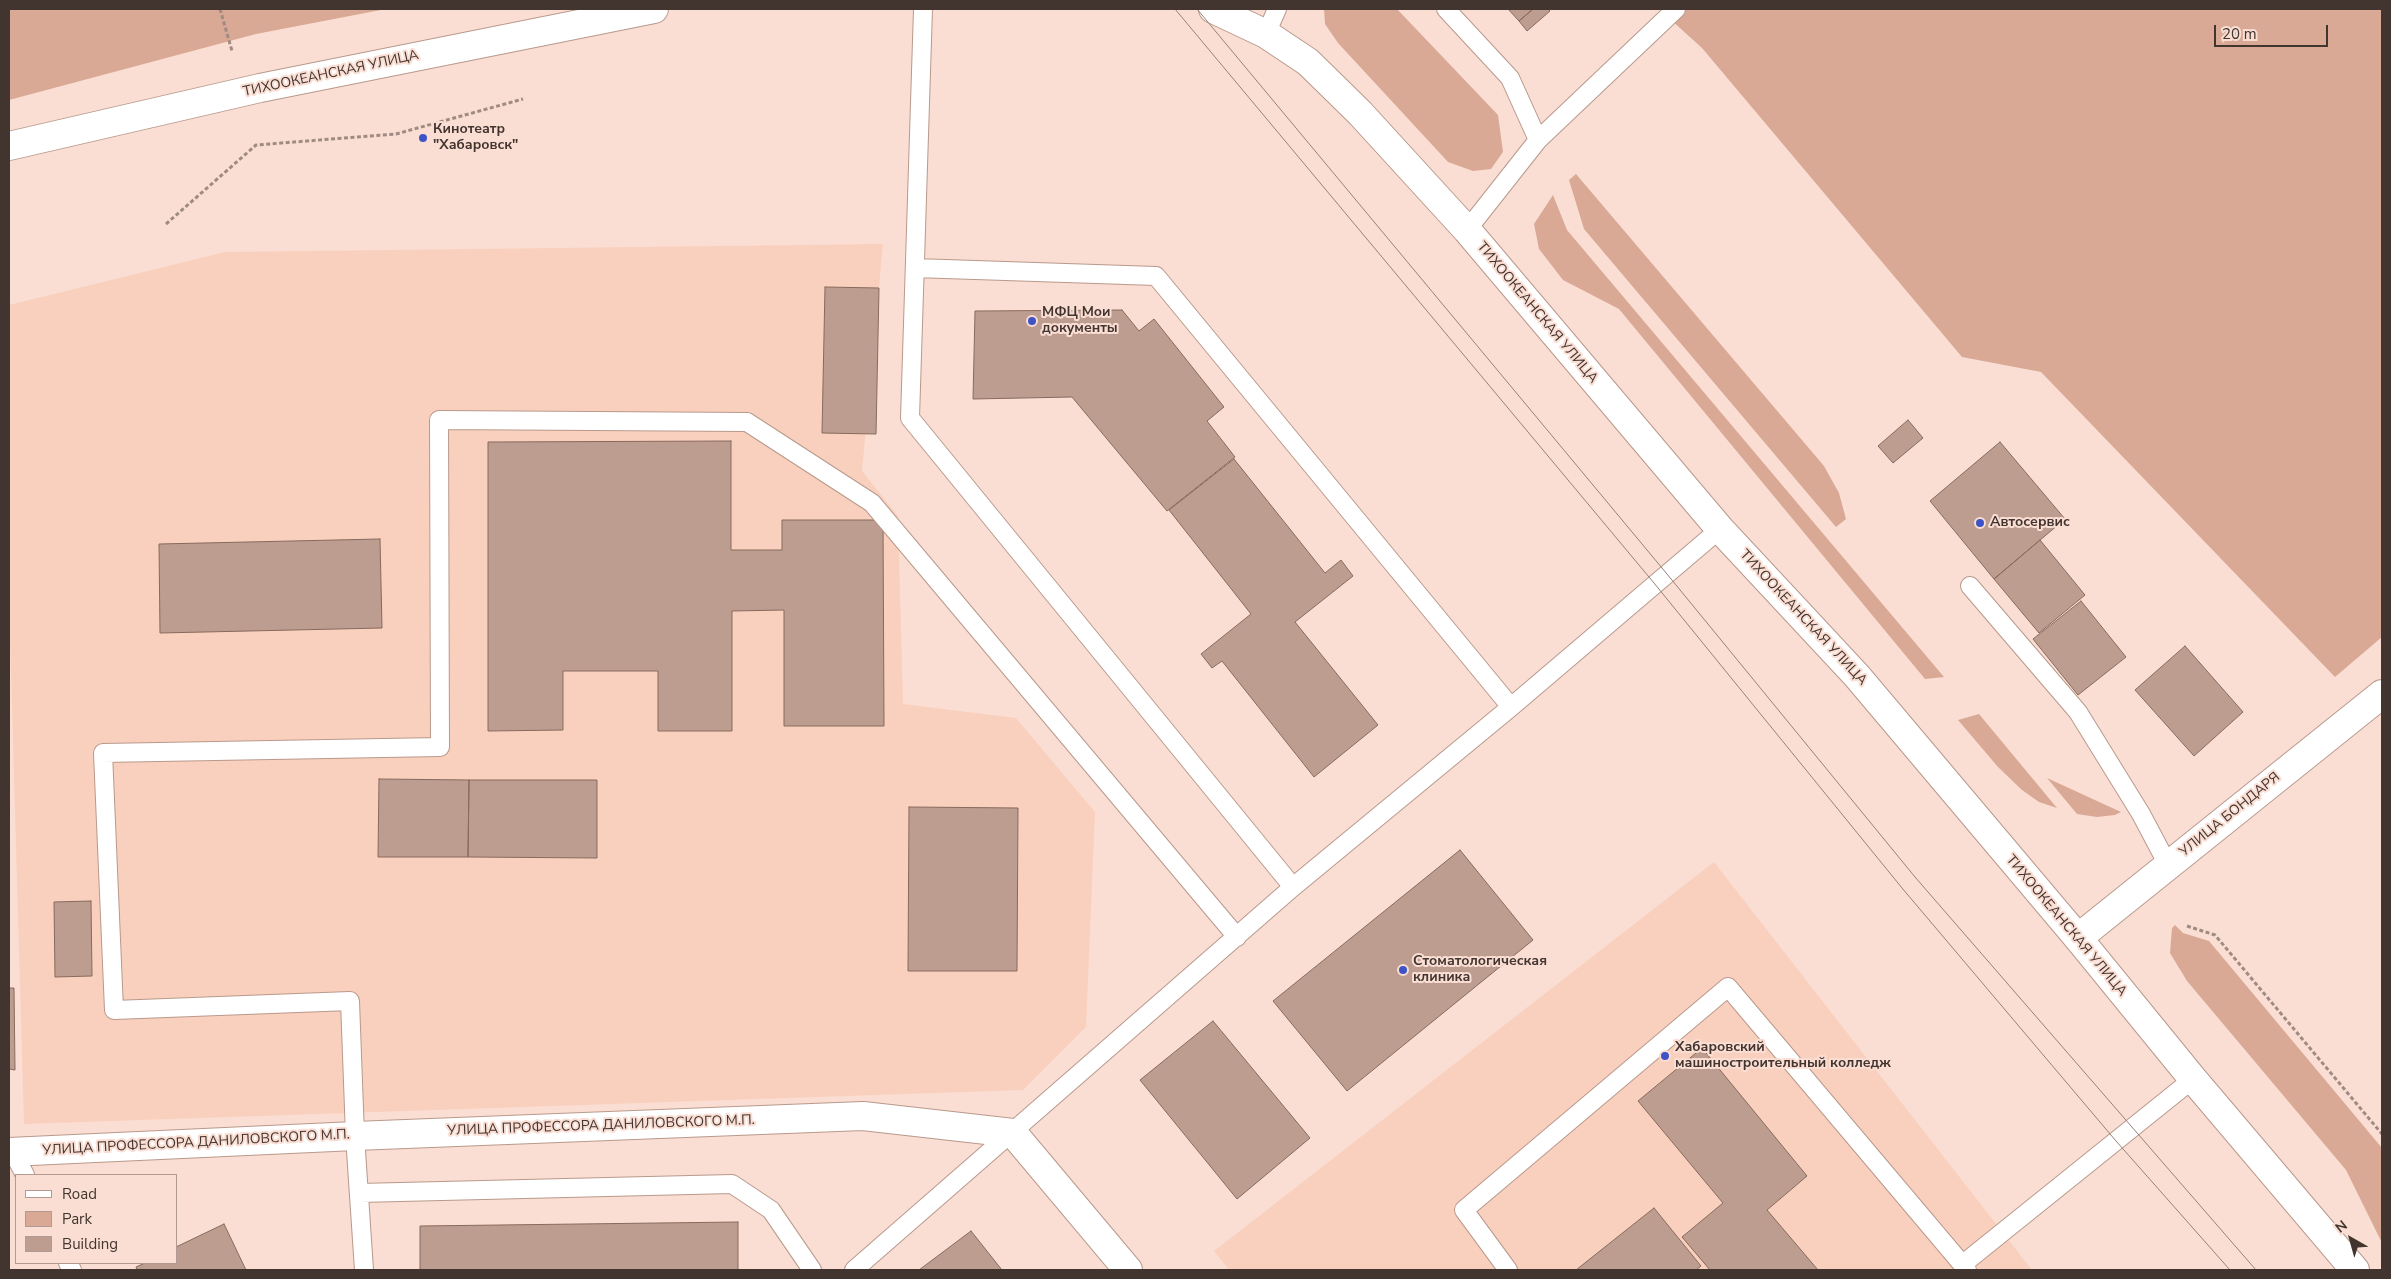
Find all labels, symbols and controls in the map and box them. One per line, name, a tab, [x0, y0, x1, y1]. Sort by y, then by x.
scale bar	[2216, 15, 2330, 47]
text: 20 m	[2222, 24, 2257, 44]
street label: ТИХООКЕАНСКАЯ УЛИЦА	[242, 47, 420, 101]
place label: Кинотеатр "Хабаровск"	[433, 122, 518, 154]
marker: Кинотеатр "Хабаровск"	[417, 132, 429, 144]
street label: ТИХООКЕАНСКАЯ УЛИЦА	[1473, 239, 1601, 387]
place label: МФЦ Мои документы	[1042, 305, 1118, 338]
marker: МФЦ Мои документы	[1026, 315, 1038, 327]
place label: Автосервис	[1990, 515, 2070, 531]
marker: Автосервис	[1974, 517, 1986, 529]
street label: ТИХООКЕАНСКАЯ УЛИЦА	[1736, 547, 1870, 689]
street label: УЛИЦА БОНДАРЯ	[2176, 769, 2284, 861]
street label: ТИХООКЕАНСКАЯ УЛИЦА	[2002, 852, 2130, 1000]
place label: Стоматологическая клиника	[1413, 954, 1547, 986]
marker: Стоматологическая клиника	[1397, 964, 1409, 976]
place label: Хабаровский машиностроительный колледж	[1675, 1040, 1891, 1072]
marker: Хабаровский машиностроительный колледж	[1659, 1050, 1671, 1062]
street label: УЛИЦА ПРОФЕССОРА ДАНИЛОВСКОГО М.П.	[447, 1112, 755, 1140]
street label: УЛИЦА ПРОФЕССОРА ДАНИЛОВСКОГО М.П.	[42, 1127, 350, 1159]
legend	[15, 1174, 178, 1264]
text: Road	[62, 1184, 97, 1204]
text: Park	[62, 1209, 92, 1229]
north arrow	[2326, 1214, 2376, 1264]
text: N	[2331, 1216, 2351, 1238]
text: Building	[62, 1234, 118, 1254]

